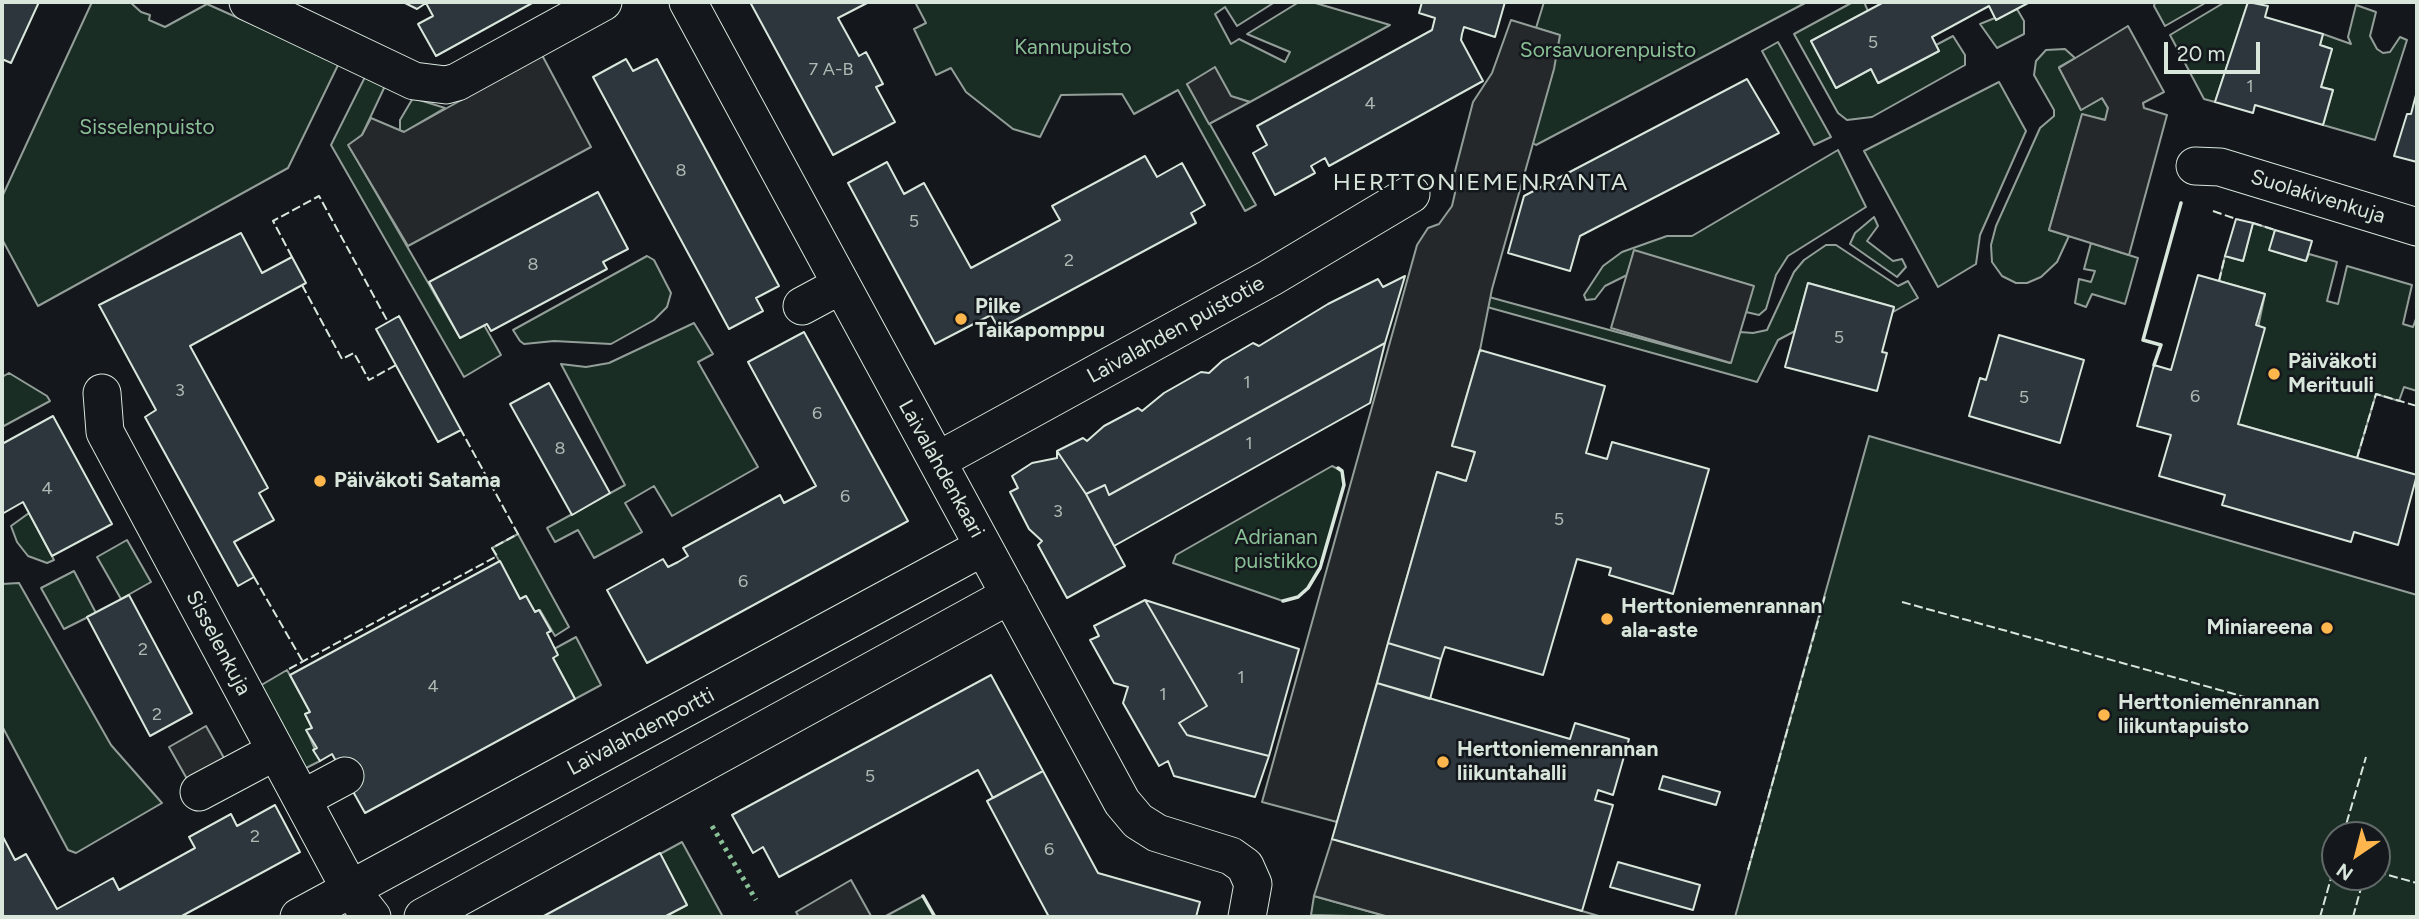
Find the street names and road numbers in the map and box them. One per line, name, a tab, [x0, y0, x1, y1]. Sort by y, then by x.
street label: Suolakivenkuja	[2248, 165, 2388, 229]
street label: Laivalahden puistotie	[1083, 271, 1269, 389]
street label: Laivalahdenkaari	[893, 396, 989, 542]
street label: Sisselenkuja	[180, 586, 256, 700]
street label: Laivalahdenportti	[563, 683, 719, 781]

